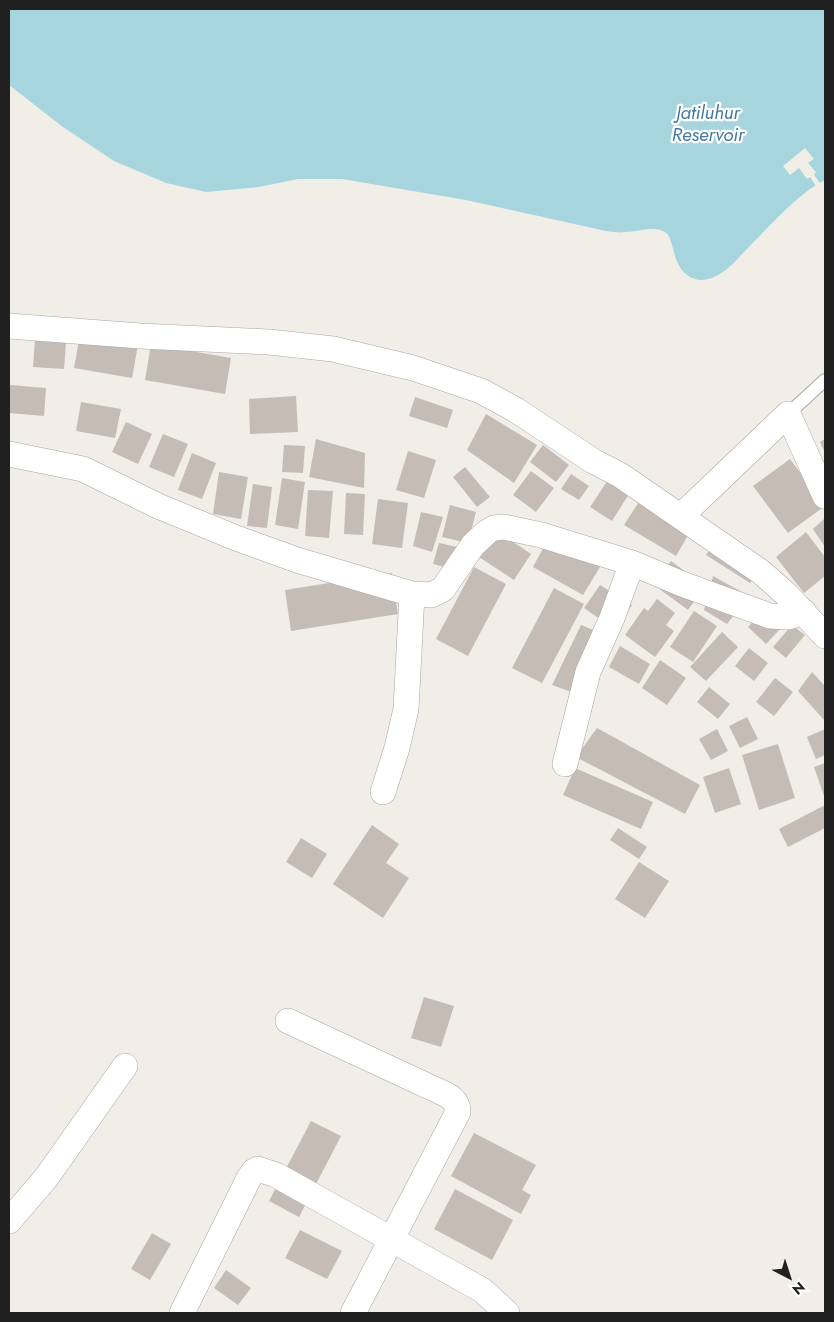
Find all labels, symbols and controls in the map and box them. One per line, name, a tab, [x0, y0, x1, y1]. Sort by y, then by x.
water label: Jatiluhur Reservoir	[672, 103, 744, 147]
north arrow	[764, 1252, 814, 1302]
text: N	[788, 1277, 809, 1300]

